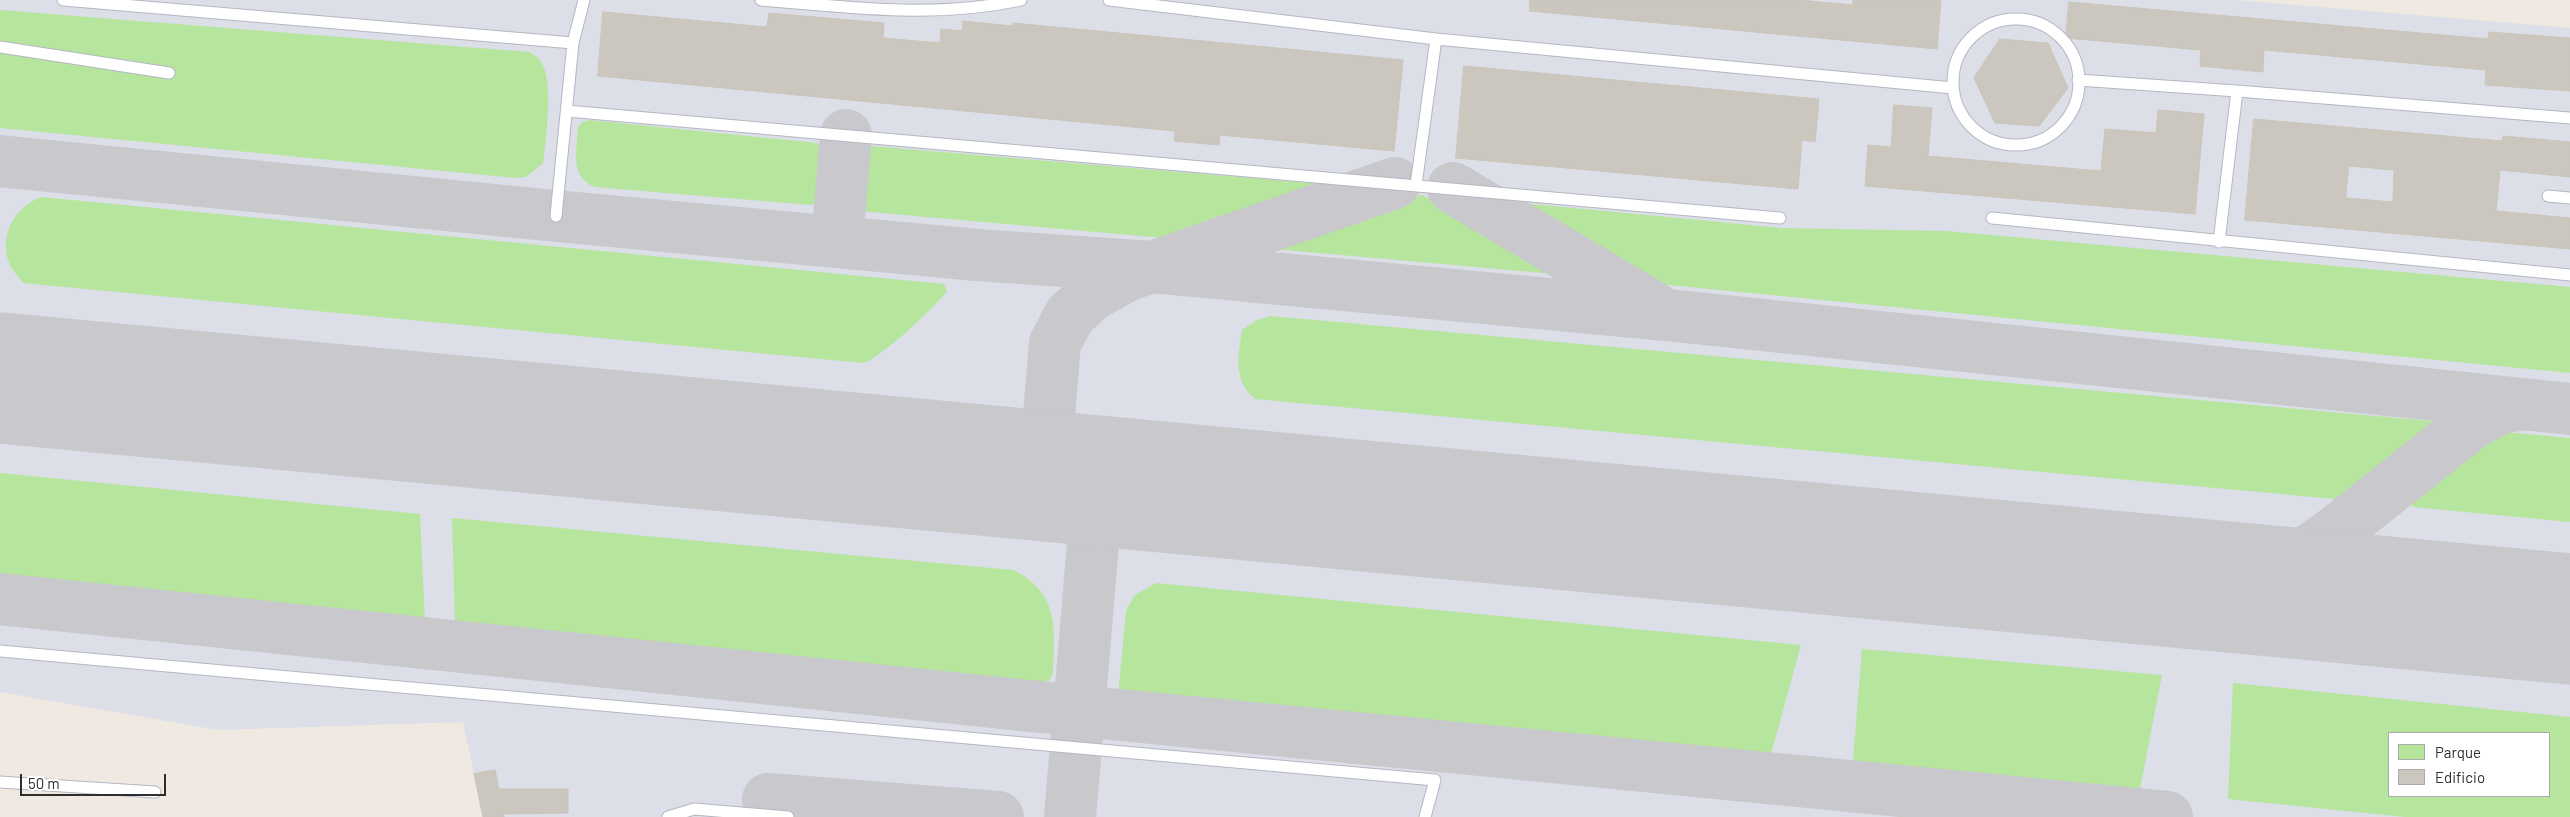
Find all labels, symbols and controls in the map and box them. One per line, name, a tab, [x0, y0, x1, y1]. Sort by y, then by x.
legend	[2388, 732, 2550, 797]
text: Parque	[2435, 743, 2481, 761]
scale bar	[22, 764, 169, 796]
text: Edificio	[2435, 768, 2485, 786]
text: 50 m	[28, 774, 60, 792]

